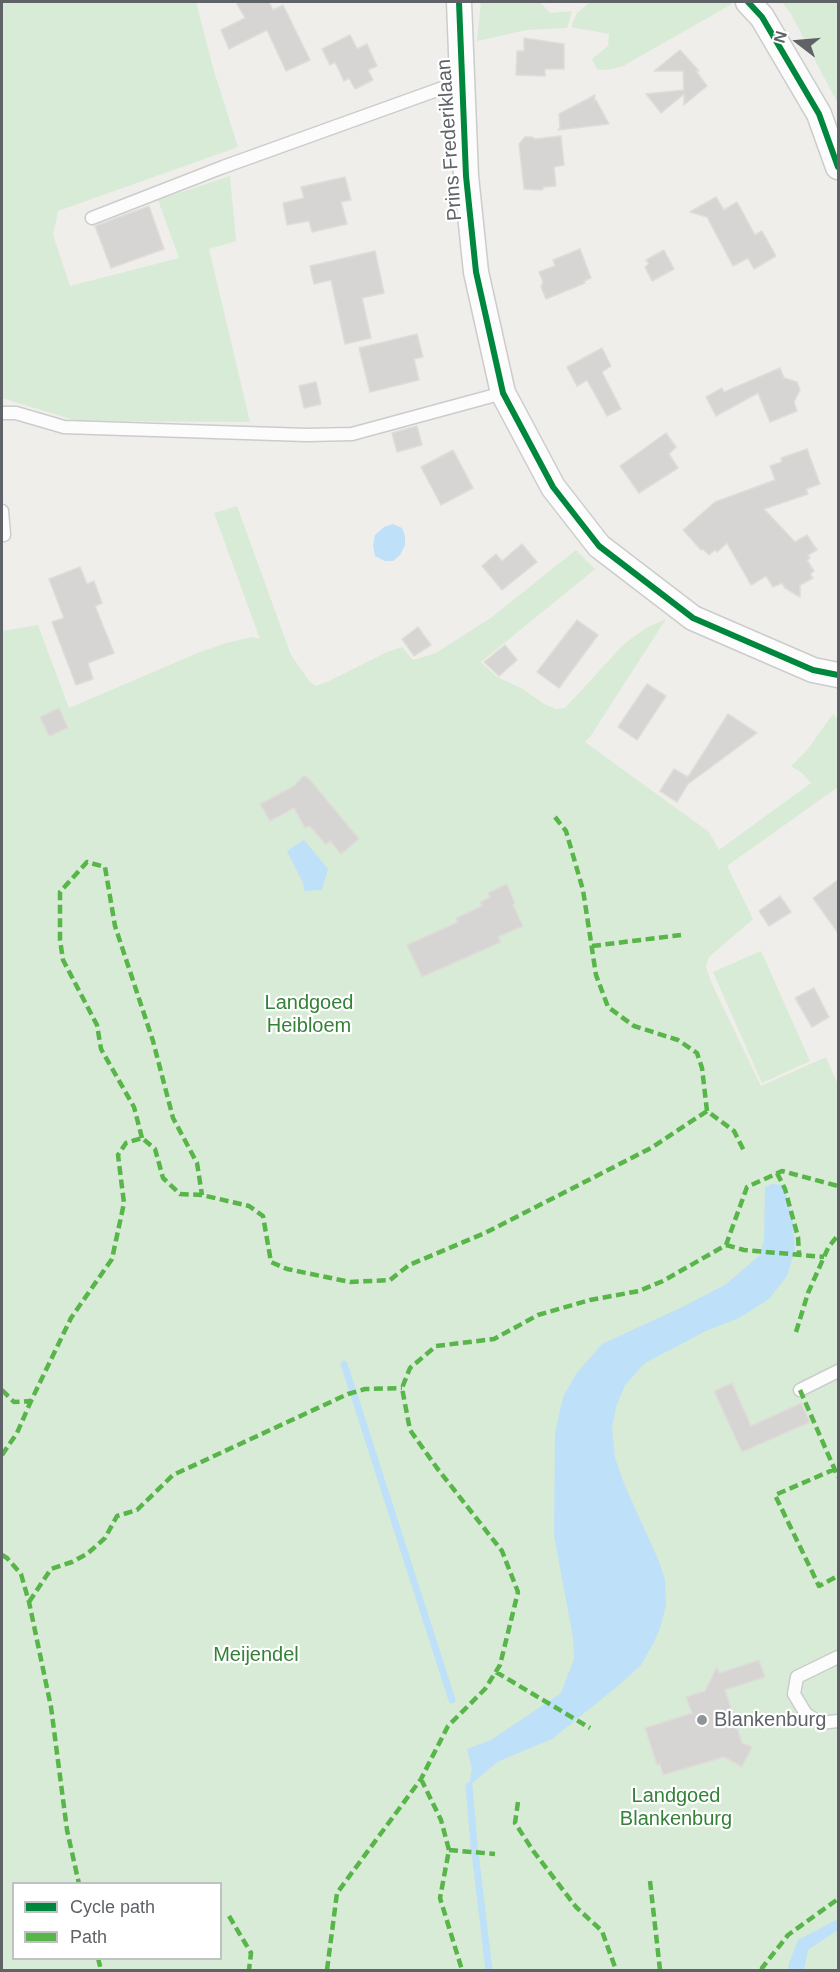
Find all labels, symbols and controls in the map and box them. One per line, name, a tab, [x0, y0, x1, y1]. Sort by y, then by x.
north arrow	[768, 12, 828, 72]
text: N	[770, 29, 790, 45]
street label: Prins Frederiklaan	[432, 58, 468, 222]
park label: Landgoed Heibloem	[265, 991, 353, 1038]
park label: Meijendel	[213, 1643, 299, 1667]
place label: Blankenburg	[714, 1708, 826, 1732]
marker: Blankenburg	[695, 1713, 709, 1727]
park label: Landgoed Blankenburg	[620, 1784, 732, 1831]
legend	[12, 1882, 222, 1960]
text: Cycle path	[70, 1897, 155, 1917]
text: Path	[70, 1927, 107, 1947]

